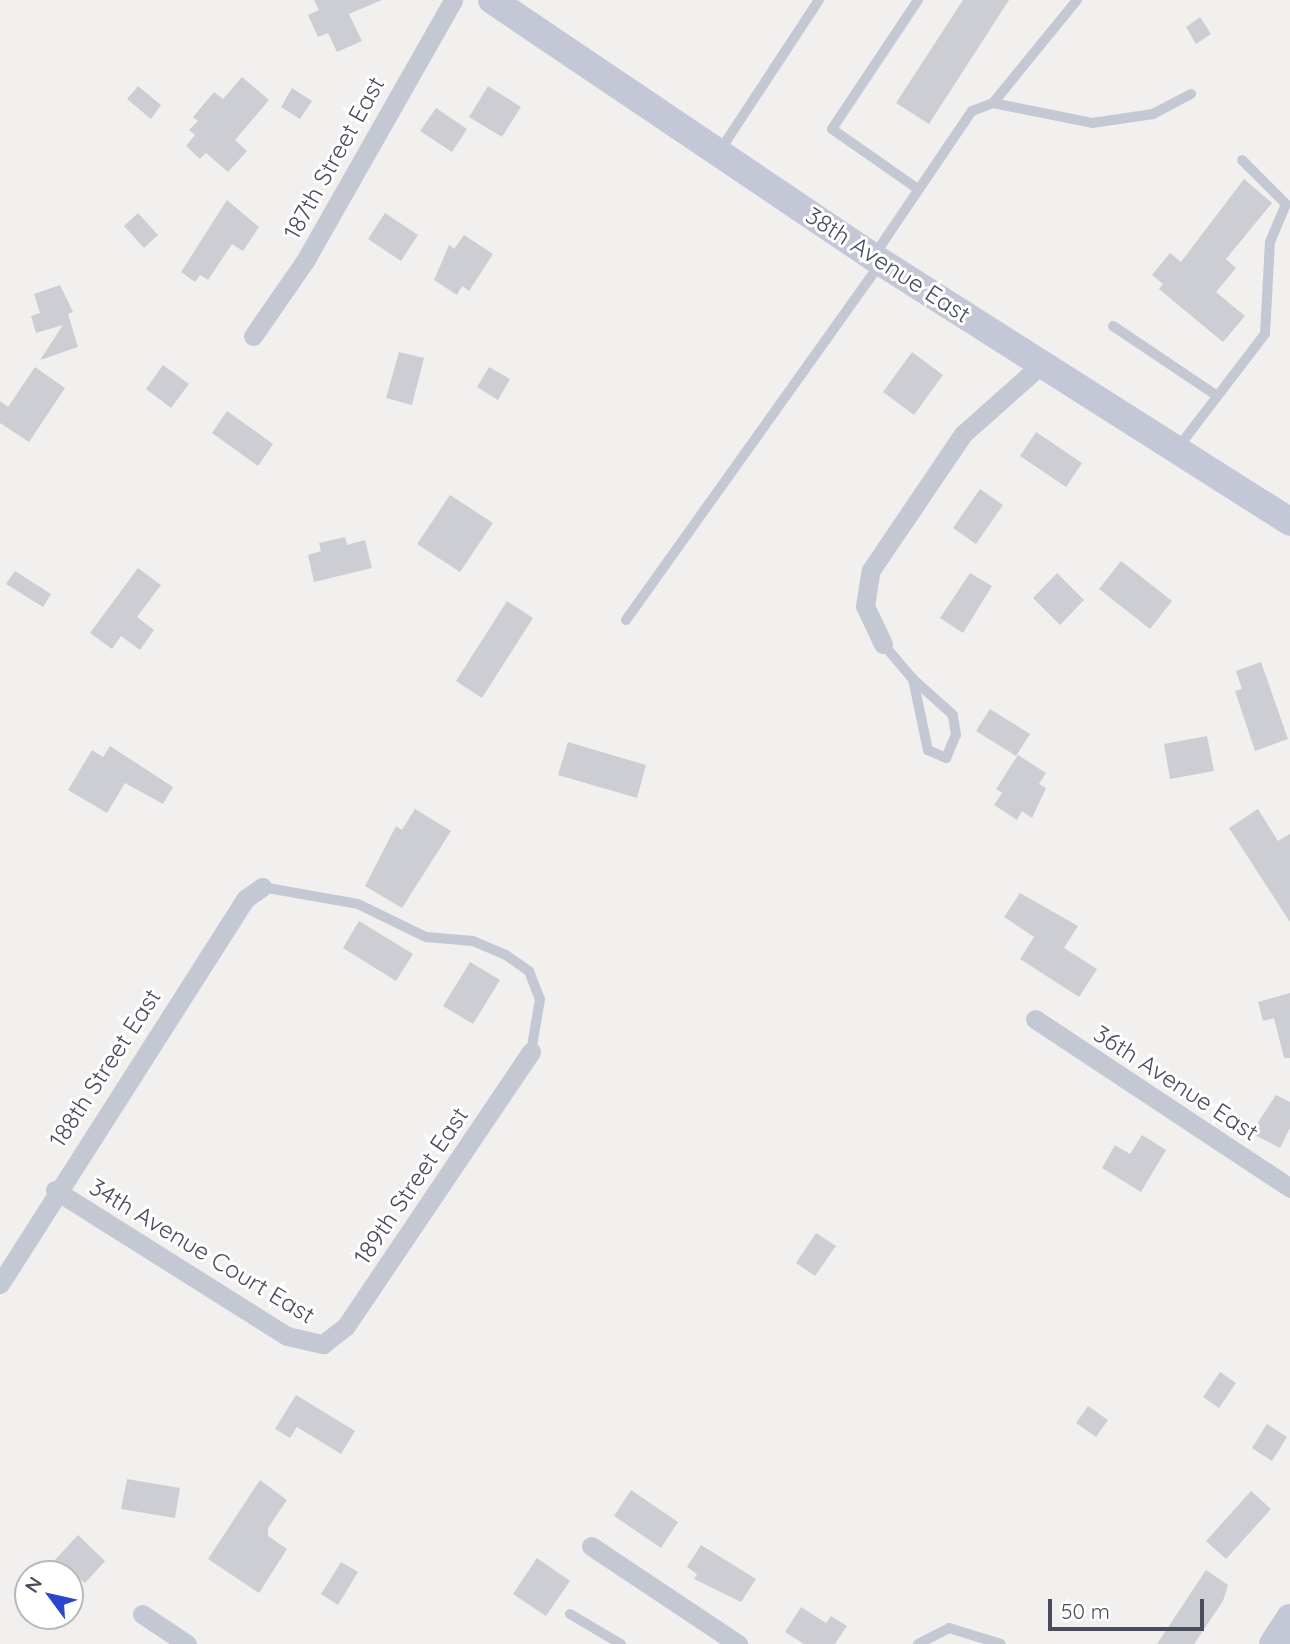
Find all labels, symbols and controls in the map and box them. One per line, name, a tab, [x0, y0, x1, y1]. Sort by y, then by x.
street label: 187th Street East	[277, 72, 391, 244]
street label: 38th Avenue East	[800, 201, 976, 329]
street label: 188th Street East	[43, 983, 167, 1153]
street label: 36th Avenue East	[1088, 1019, 1264, 1147]
street label: 189th Street East	[348, 1102, 474, 1270]
street label: 34th Avenue Court East	[84, 1172, 320, 1330]
north arrow	[14, 1560, 84, 1630]
text: N	[19, 1572, 47, 1597]
scale bar	[1052, 1584, 1208, 1628]
text: 50 m	[1061, 1598, 1110, 1624]

